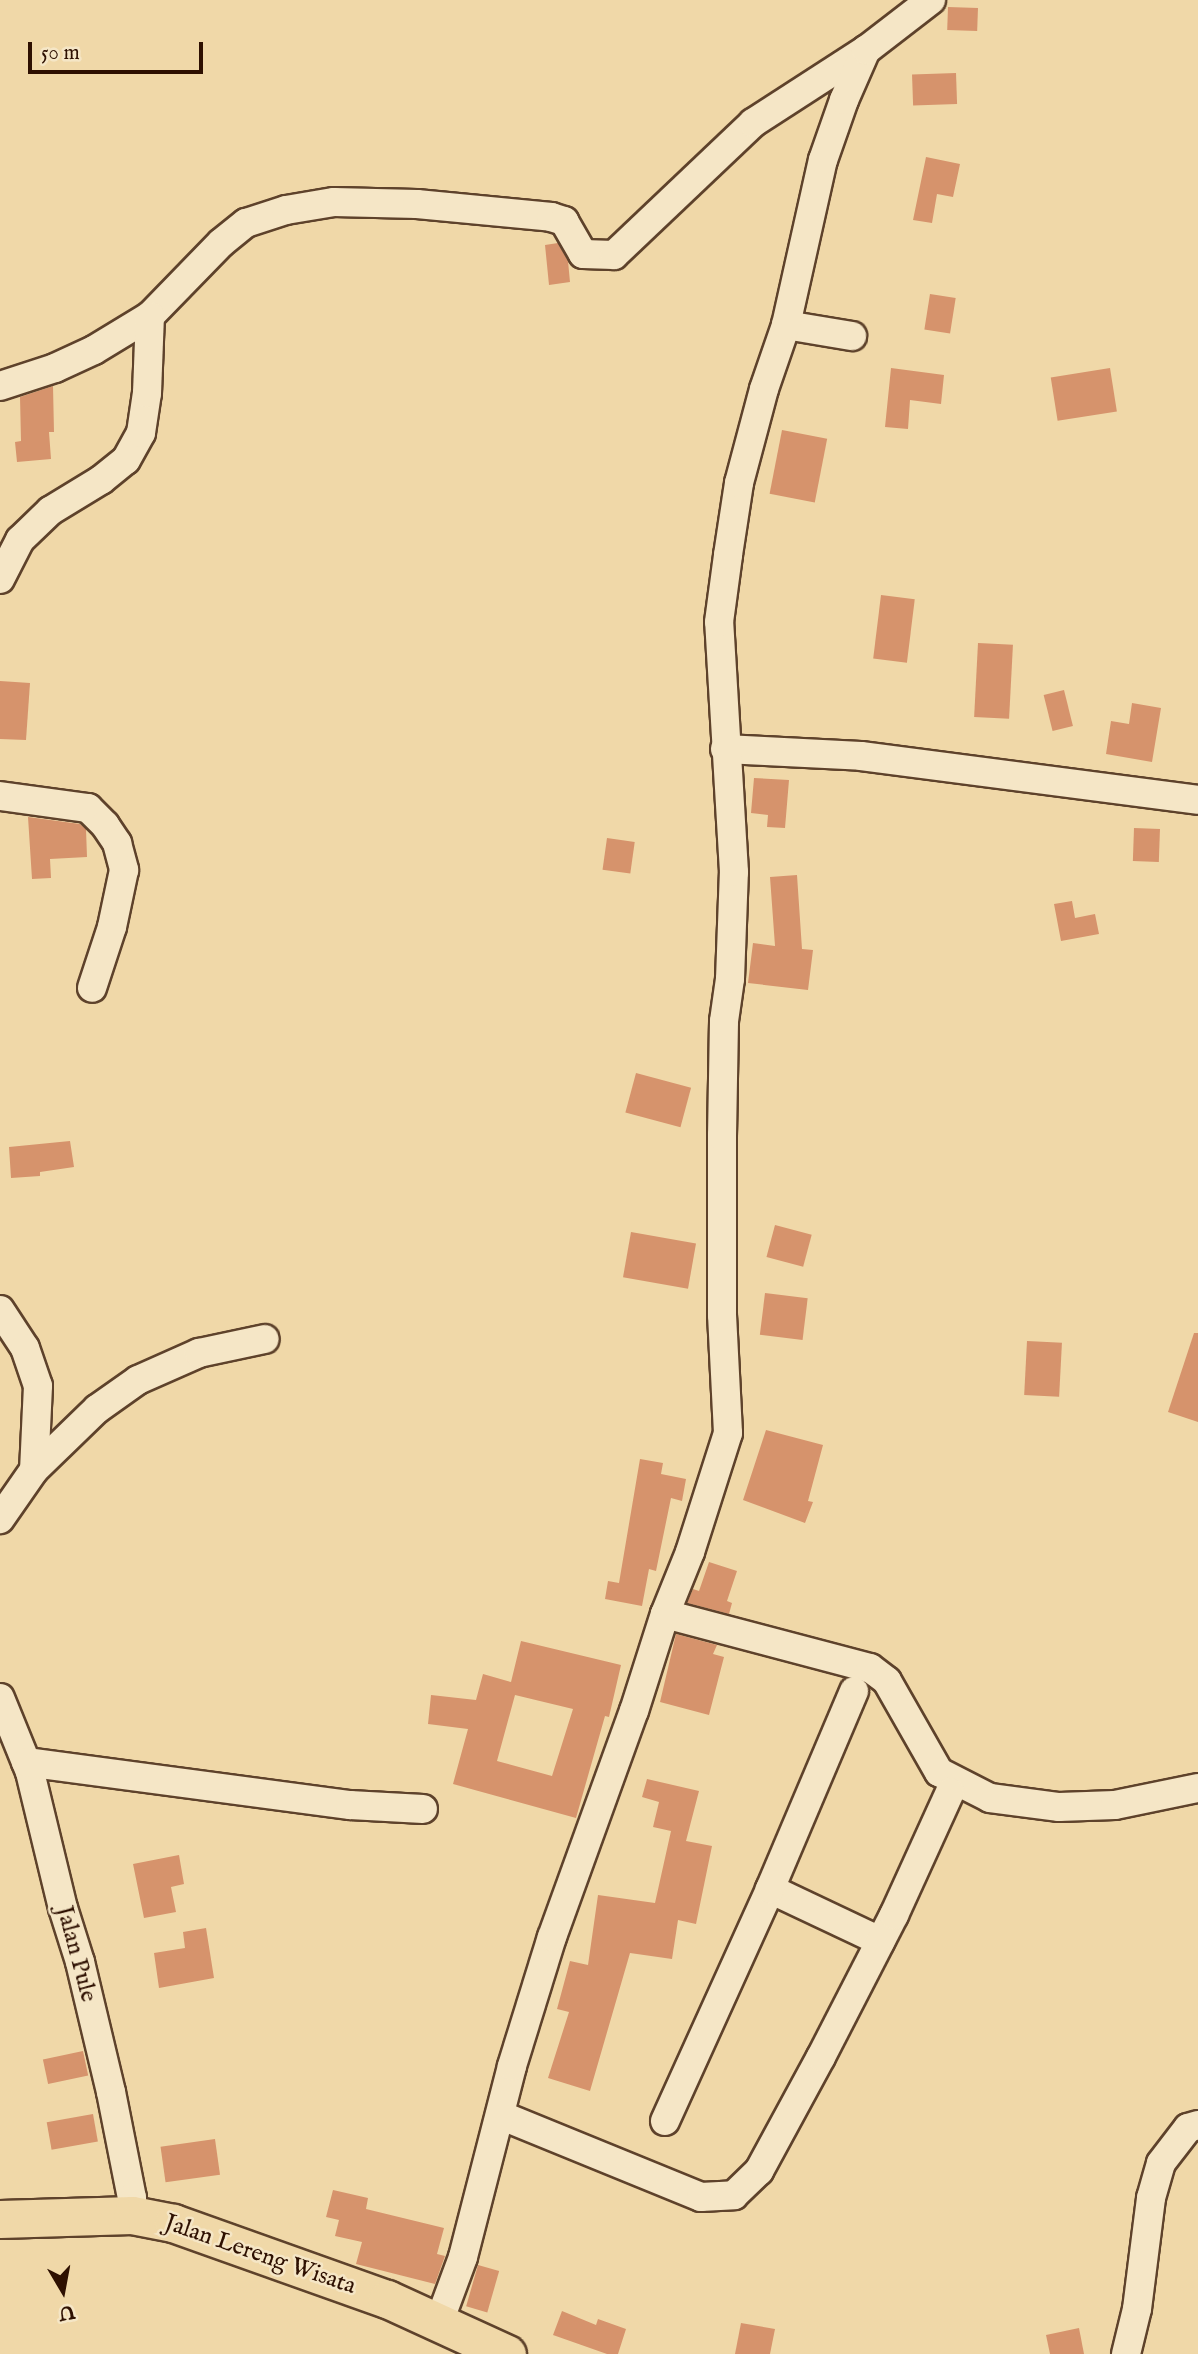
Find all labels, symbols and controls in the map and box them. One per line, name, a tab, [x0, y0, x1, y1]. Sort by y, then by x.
scale bar	[32, 28, 206, 72]
text: 50 m	[41, 40, 80, 67]
street label: Jalan Pule	[49, 1903, 103, 2005]
street label: Jalan Lereng Wisata	[161, 2209, 359, 2301]
north arrow	[28, 2256, 98, 2326]
text: U	[57, 2298, 77, 2325]

